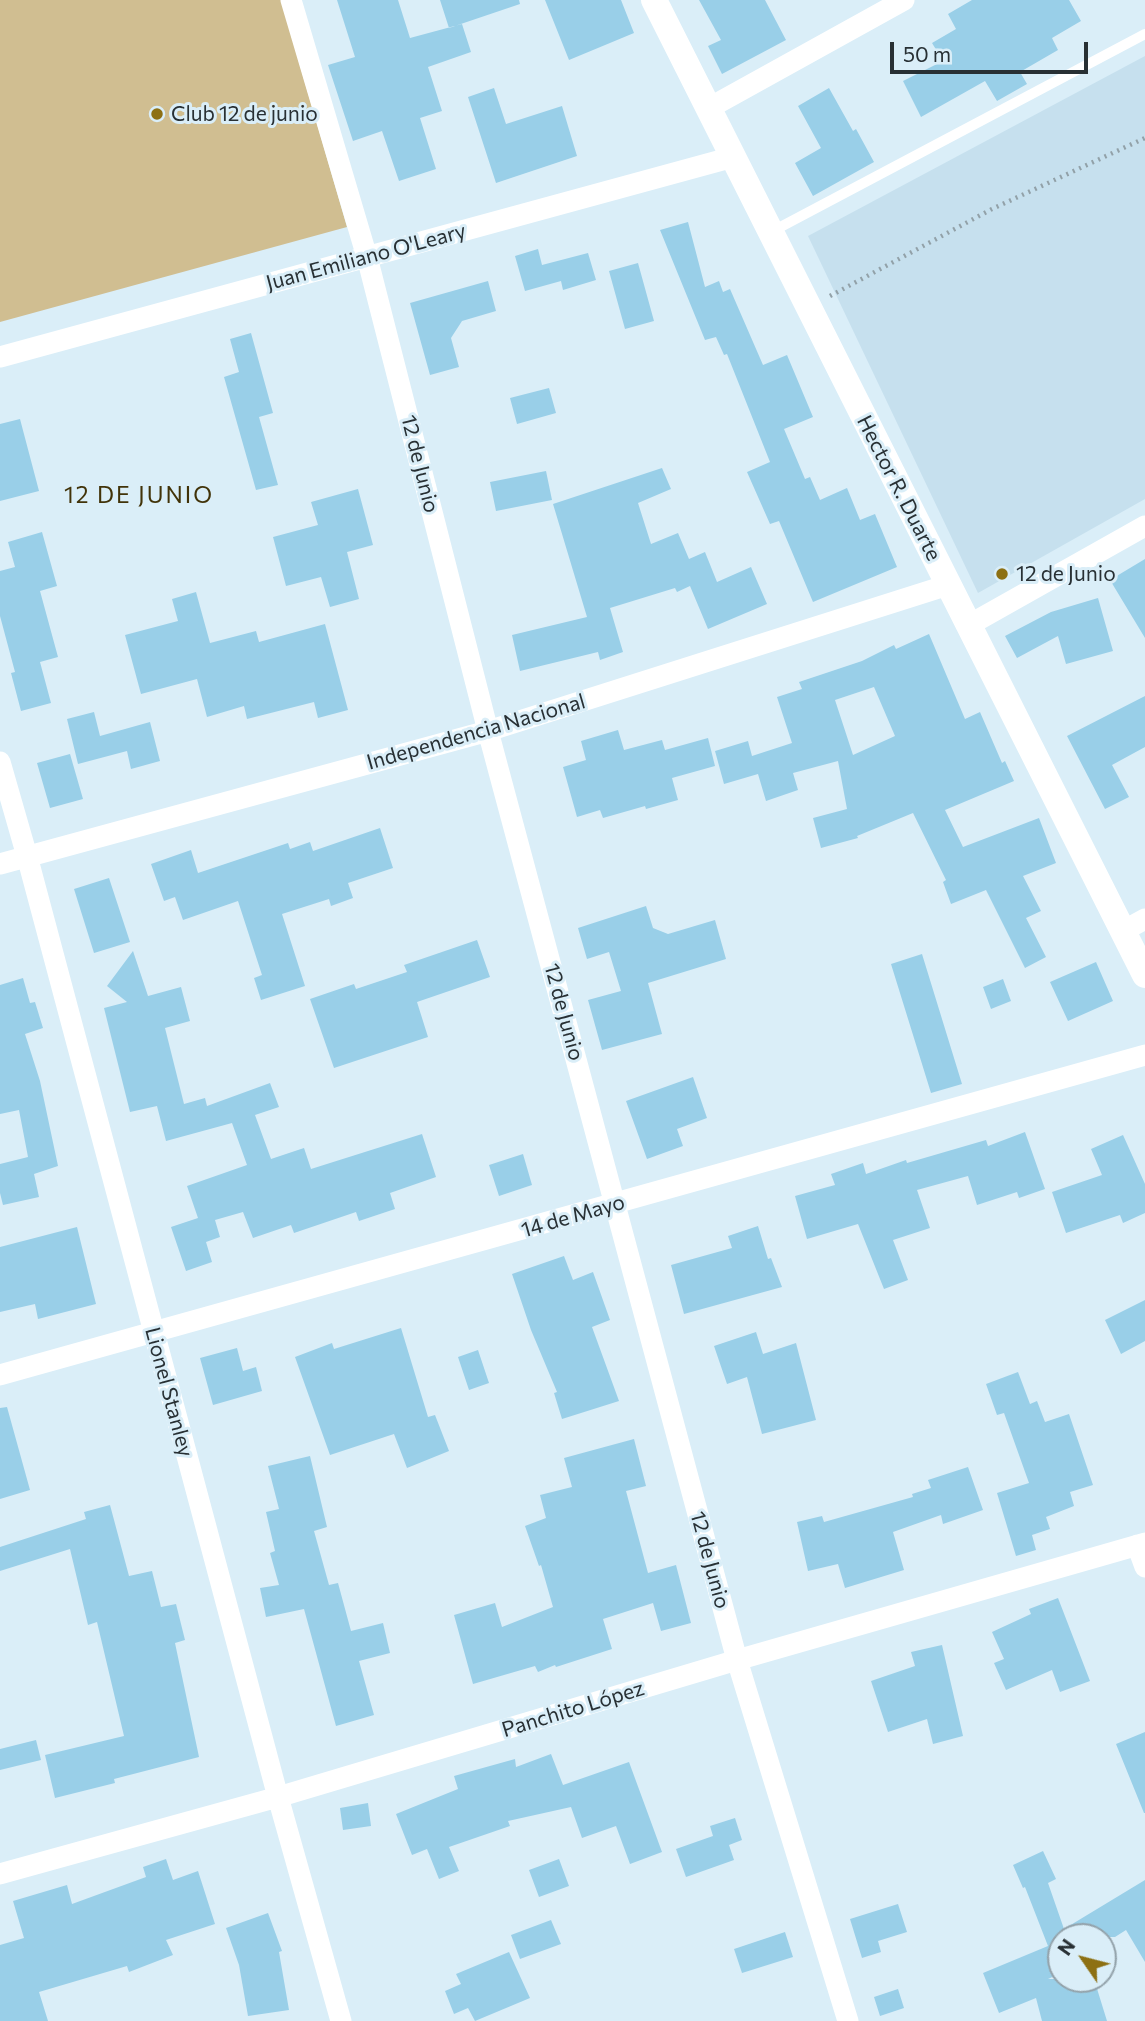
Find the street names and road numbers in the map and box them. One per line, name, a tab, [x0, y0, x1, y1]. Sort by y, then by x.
street label: Juan Emiliano O'Leary	[263, 218, 469, 296]
street label: Hector R. Duarte	[852, 411, 946, 565]
street label: 12 de Junio	[396, 413, 444, 515]
street label: Independencia Nacional	[364, 689, 588, 775]
street label: 12 de Junio	[539, 961, 589, 1063]
street label: 14 de Mayo	[518, 1189, 628, 1243]
street label: Lionel Stanley	[140, 1324, 198, 1460]
street label: 12 de Junio	[685, 1509, 735, 1611]
street label: Panchito López	[499, 1675, 647, 1743]

